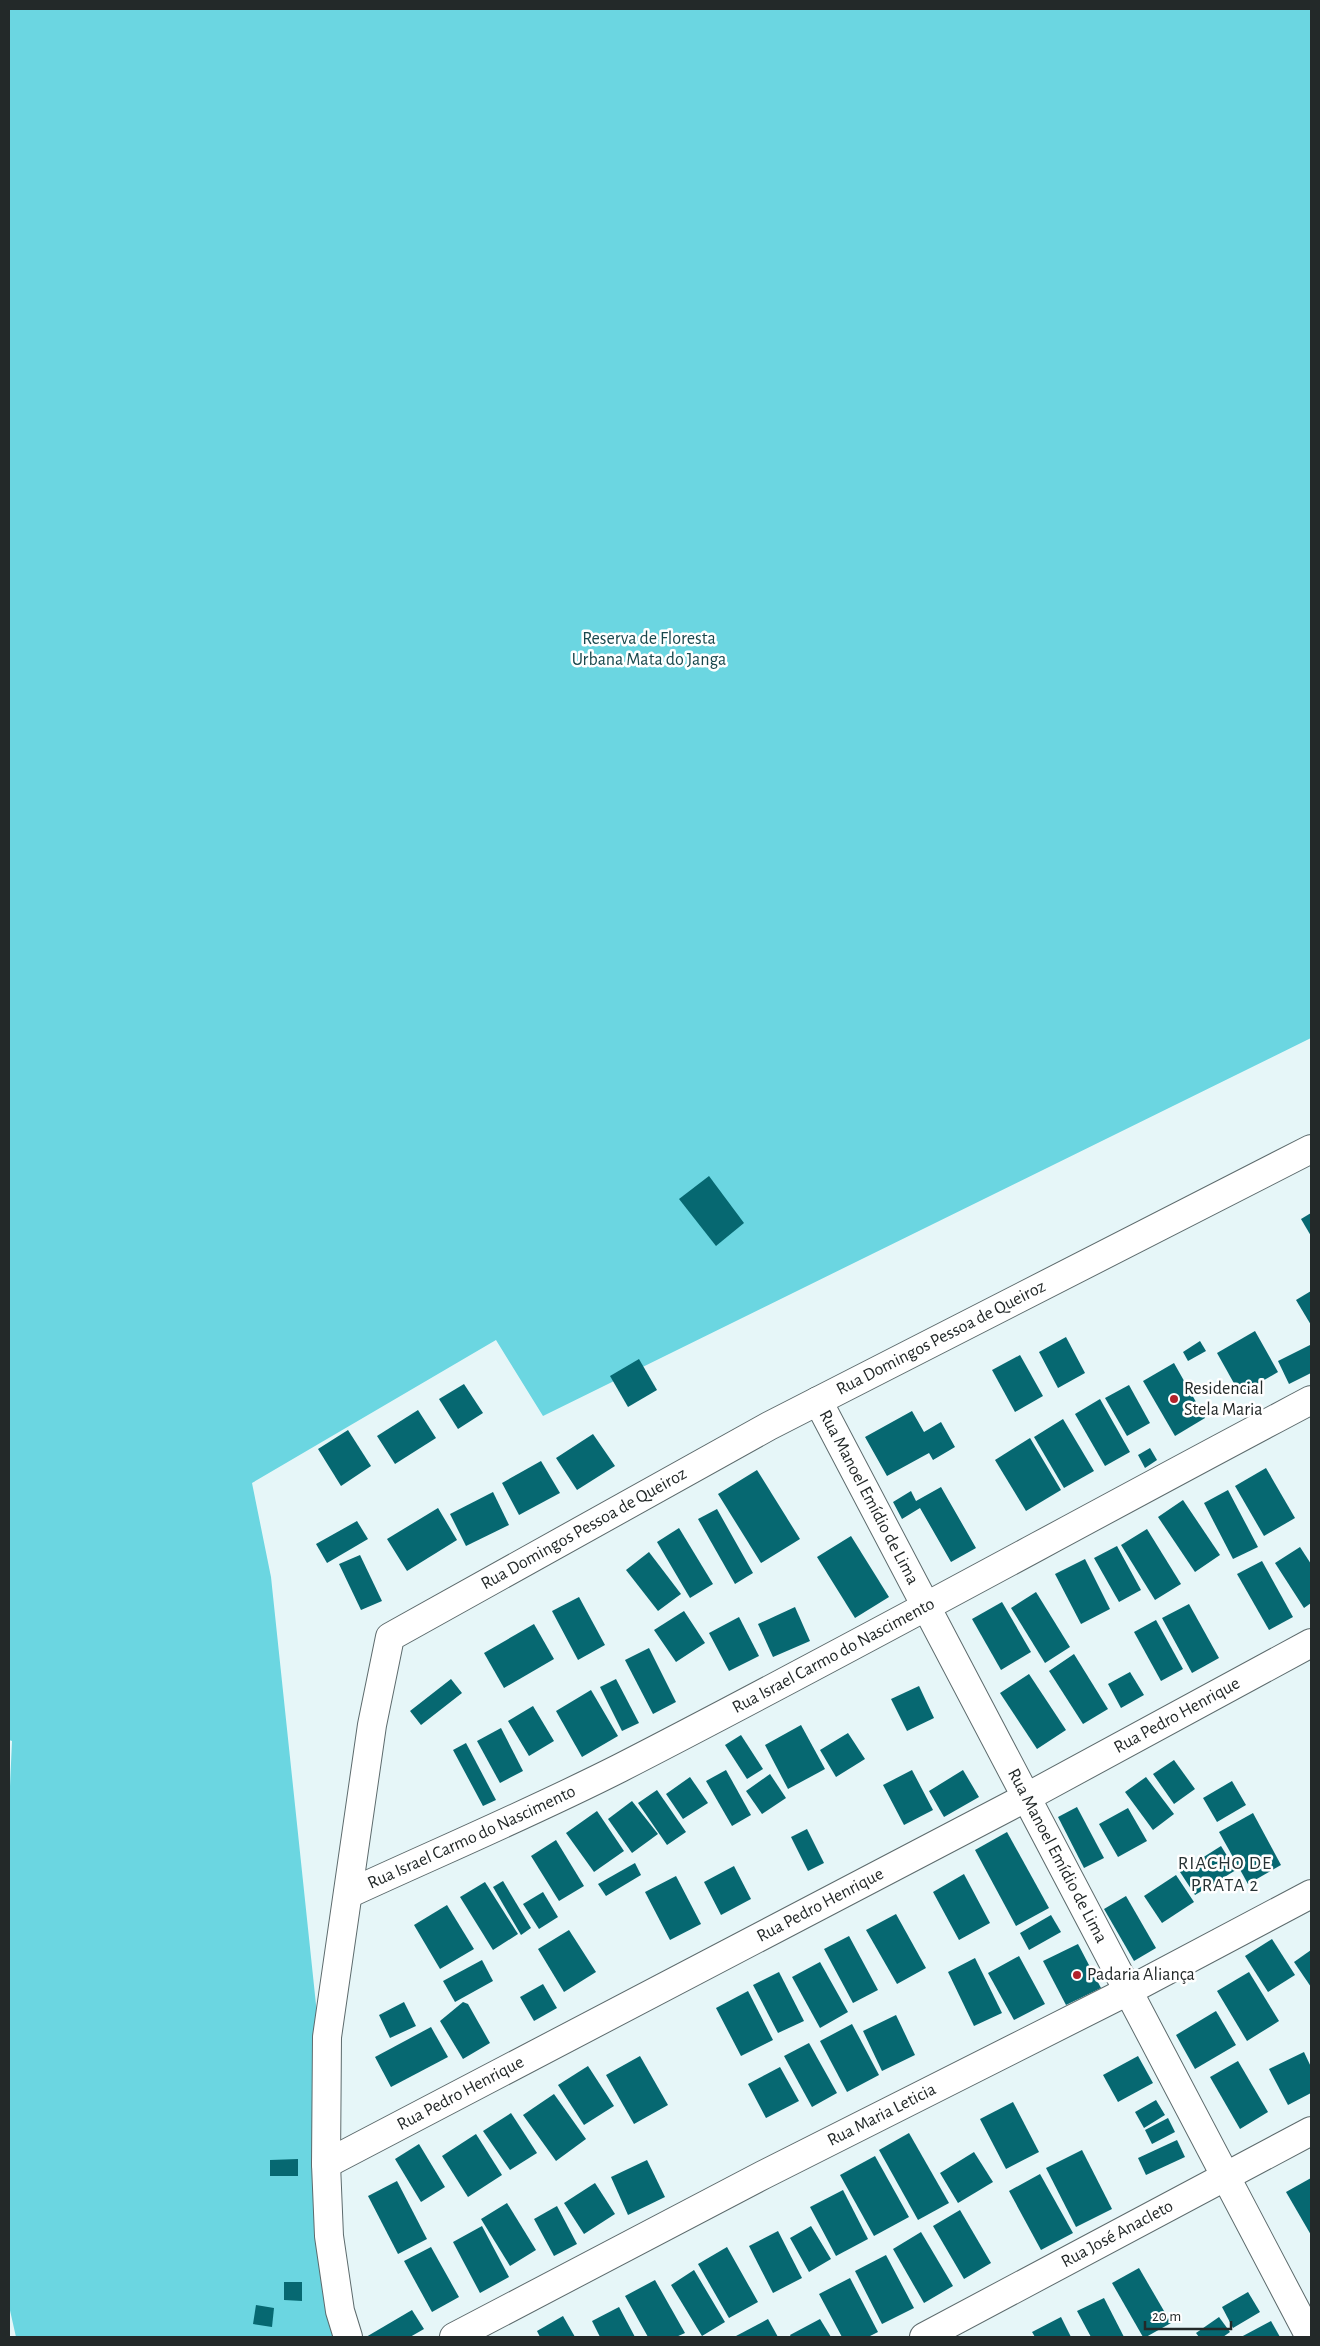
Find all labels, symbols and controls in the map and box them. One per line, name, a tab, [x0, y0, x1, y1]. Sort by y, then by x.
park label: Reserva de Floresta Urbana Mata do Janga	[572, 630, 726, 669]
street label: Rua Domingos Pessoa de Queiroz	[834, 1277, 1048, 1399]
place label: Residencial Stela Maria	[1184, 1380, 1264, 1419]
marker: Residencial Stela Maria	[1168, 1393, 1180, 1405]
street label: Rua Manoel Emídio de Lima	[816, 1407, 922, 1588]
street label: Rua Domingos Pessoa de Queiroz	[478, 1465, 690, 1593]
street label: Rua Israel Carmo do Nascimento	[729, 1595, 938, 1717]
street label: Rua Pedro Henrique	[1111, 1674, 1243, 1757]
street label: Rua Manoel Emídio de Lima	[1004, 1766, 1110, 1946]
street label: Rua Israel Carmo do Nascimento	[365, 1782, 579, 1893]
district label: RIACHO DE PRATA 2	[1178, 1854, 1272, 1895]
street label: Rua Pedro Henrique	[754, 1865, 887, 1946]
place label: Padaria Aliança	[1087, 1966, 1195, 1984]
marker: Padaria Aliança	[1071, 1969, 1083, 1981]
street label: Rua Pedro Henrique	[394, 2053, 527, 2134]
street label: Rua Maria Leticia	[825, 2080, 939, 2150]
street label: Rua José Anacleto	[1058, 2197, 1176, 2271]
scale bar	[1145, 2298, 1231, 2330]
text: 20 m	[1152, 2309, 1181, 2324]

